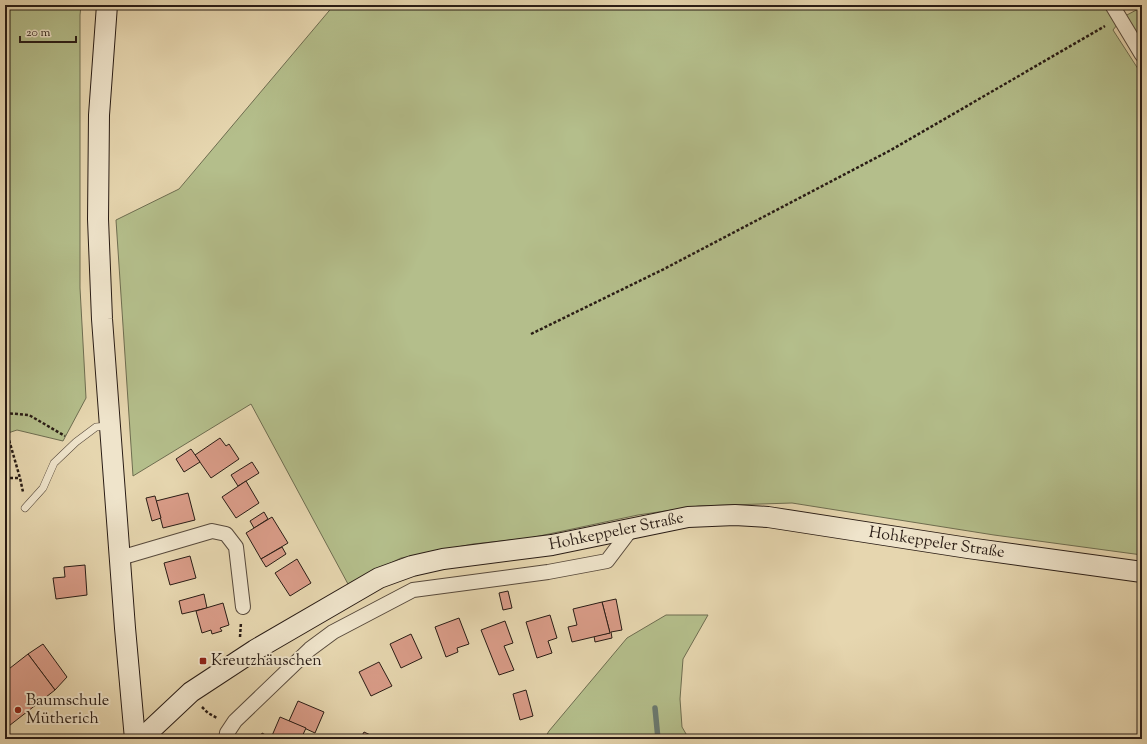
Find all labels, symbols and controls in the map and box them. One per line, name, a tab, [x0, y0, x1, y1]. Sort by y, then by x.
scale bar	[20, 18, 76, 44]
text: 20 m	[26, 24, 51, 42]
street label: Hohkeppeler Straße	[547, 507, 686, 557]
street label: Hohkeppeler Straße	[867, 521, 1006, 564]
place label: Kreutzhäuschen	[211, 650, 322, 673]
marker: Kreutzhäuschen	[198, 656, 208, 666]
place label: Baumschule Mütherich	[26, 690, 109, 731]
marker: Baumschule Mütherich	[13, 705, 23, 715]

